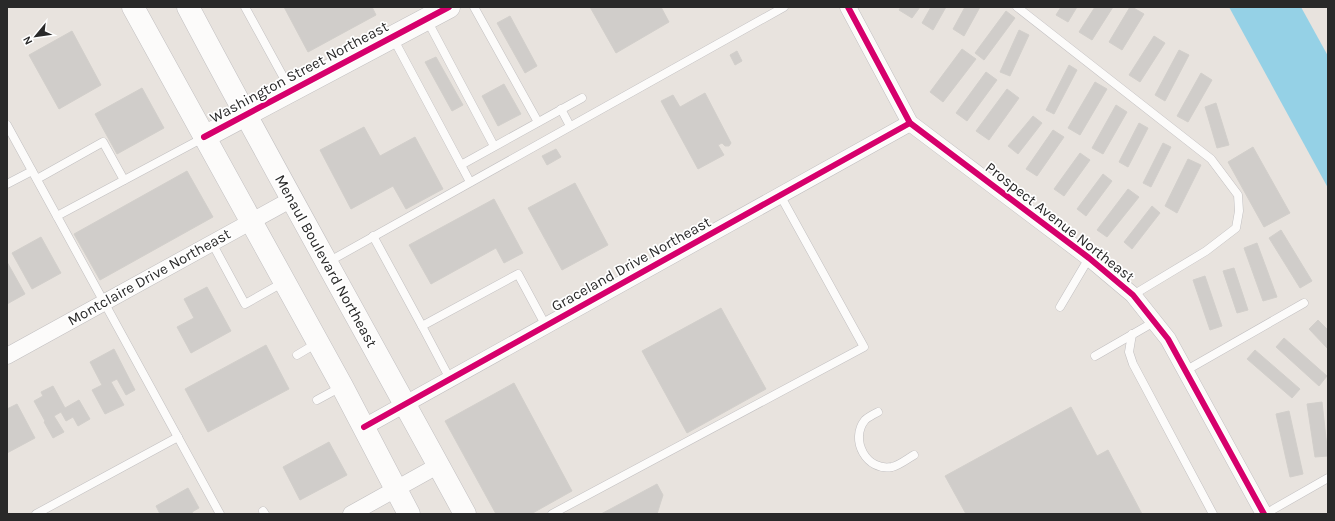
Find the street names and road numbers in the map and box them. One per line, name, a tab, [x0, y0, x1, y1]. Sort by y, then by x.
street label: Washington Street Northeast	[207, 17, 392, 127]
street label: Prospect Avenue Northeast	[982, 158, 1138, 286]
street label: Menaul Boulevard Northeast	[271, 171, 381, 351]
street label: Graceland Drive Northeast	[548, 212, 714, 315]
street label: Montclaire Drive Northeast	[64, 224, 234, 329]

